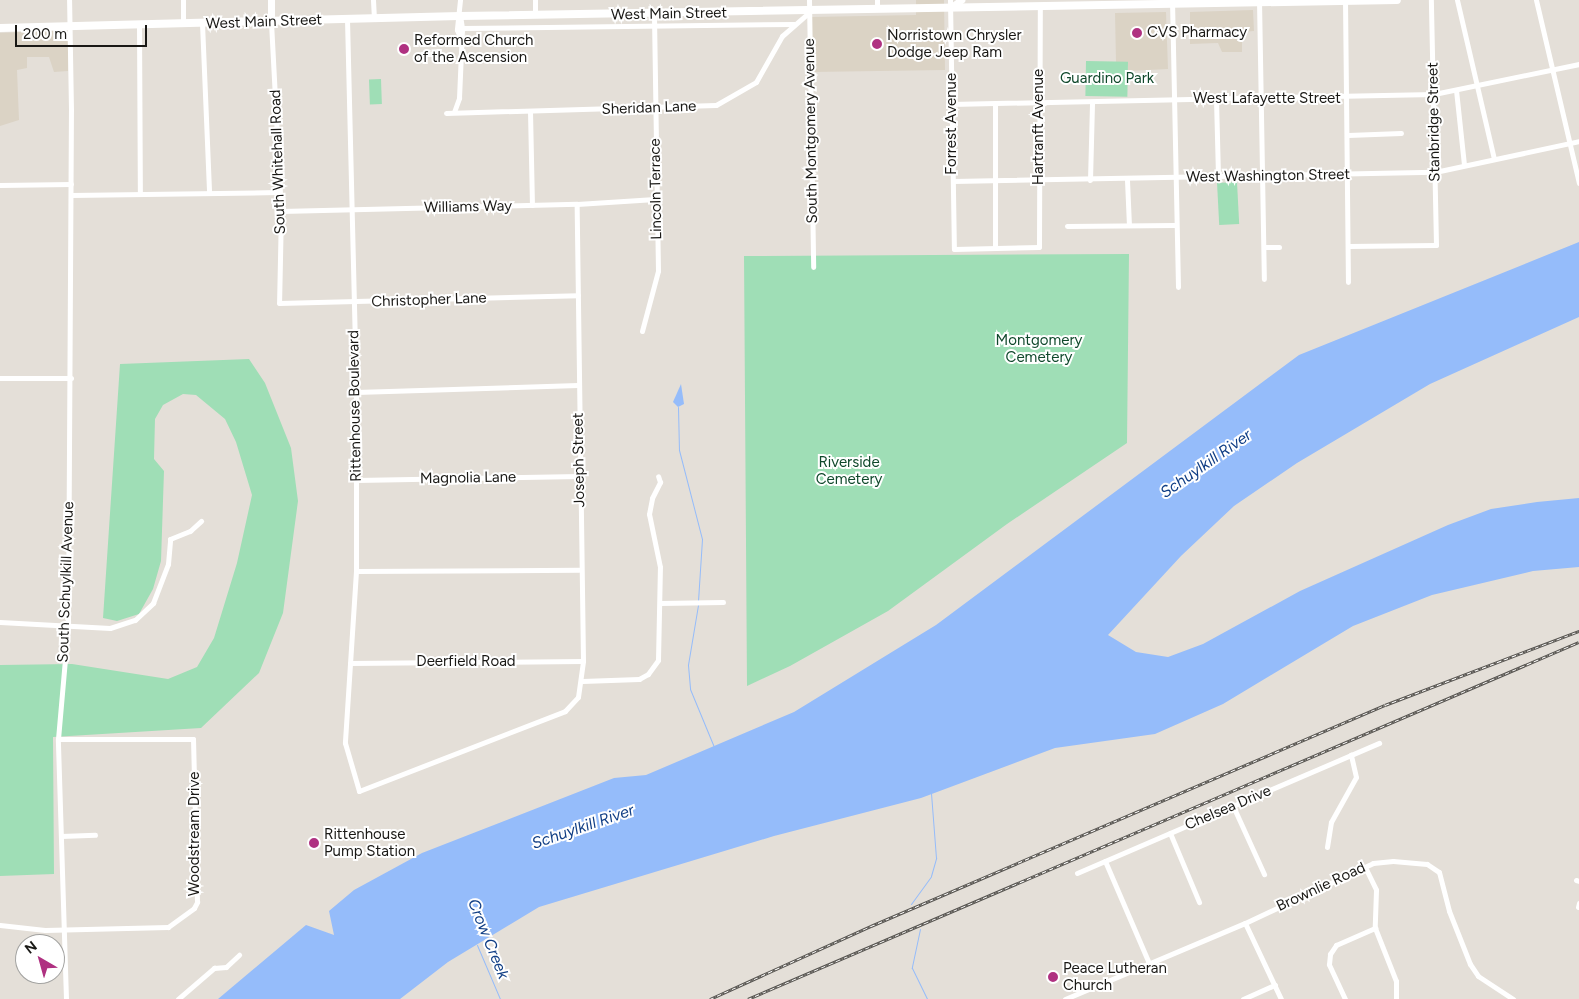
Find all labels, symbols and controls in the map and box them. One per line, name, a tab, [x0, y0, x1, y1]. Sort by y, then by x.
street label: West Main Street	[611, 4, 727, 24]
street label: West Main Street	[206, 11, 322, 33]
scale bar	[18, 15, 150, 47]
place label: CVS Pharmacy	[1147, 24, 1247, 42]
text: 200 m	[23, 25, 67, 43]
place label: Norristown Chrysler Dodge Jeep Ram	[887, 26, 1022, 61]
marker: CVS Pharmacy	[1131, 27, 1143, 39]
place label: Reformed Church of the Ascension	[414, 31, 533, 66]
street label: South Montgomery Avenue	[800, 38, 822, 224]
marker: Norristown Chrysler Dodge Jeep Ram	[871, 38, 883, 50]
marker: Reformed Church of the Ascension	[398, 43, 410, 55]
street label: Stanbridge Street	[1424, 62, 1444, 182]
street label: Hartranft Avenue	[1030, 69, 1048, 185]
park label: Guardino Park	[1060, 70, 1154, 88]
street label: Forrest Avenue	[943, 73, 961, 175]
street label: South Whitehall Road	[266, 89, 290, 235]
street label: West Lafayette Street	[1193, 90, 1341, 108]
street label: Sheridan Lane	[601, 97, 697, 119]
street label: Lincoln Terrace	[646, 138, 666, 240]
street label: West Washington Street	[1186, 166, 1350, 186]
street label: Williams Way	[424, 197, 512, 217]
street label: Christopher Lane	[371, 289, 487, 311]
street label: Rittenhouse Boulevard	[345, 330, 365, 482]
park label: Montgomery Cemetery	[996, 331, 1082, 366]
street label: Joseph Street	[569, 413, 589, 507]
water label: Schuylkill River	[1157, 425, 1255, 503]
park label: Riverside Cemetery	[816, 453, 882, 488]
street label: Magnolia Lane	[420, 468, 516, 488]
street label: South Schuylkill Avenue	[54, 501, 78, 663]
street label: Deerfield Road	[416, 653, 516, 671]
street label: Woodstream Drive	[186, 772, 204, 896]
street label: Chelsea Drive	[1182, 782, 1274, 834]
water label: Schuylkill River	[529, 801, 637, 853]
place label: Rittenhouse Pump Station	[324, 825, 415, 860]
marker: Rittenhouse Pump Station	[308, 837, 320, 849]
street label: Brownlie Road	[1274, 859, 1368, 915]
water label: Crow Creek	[463, 896, 513, 982]
north arrow	[15, 934, 65, 984]
text: N	[22, 938, 41, 958]
place label: Peace Lutheran Church	[1063, 959, 1167, 994]
marker: Peace Lutheran Church	[1047, 971, 1059, 983]

